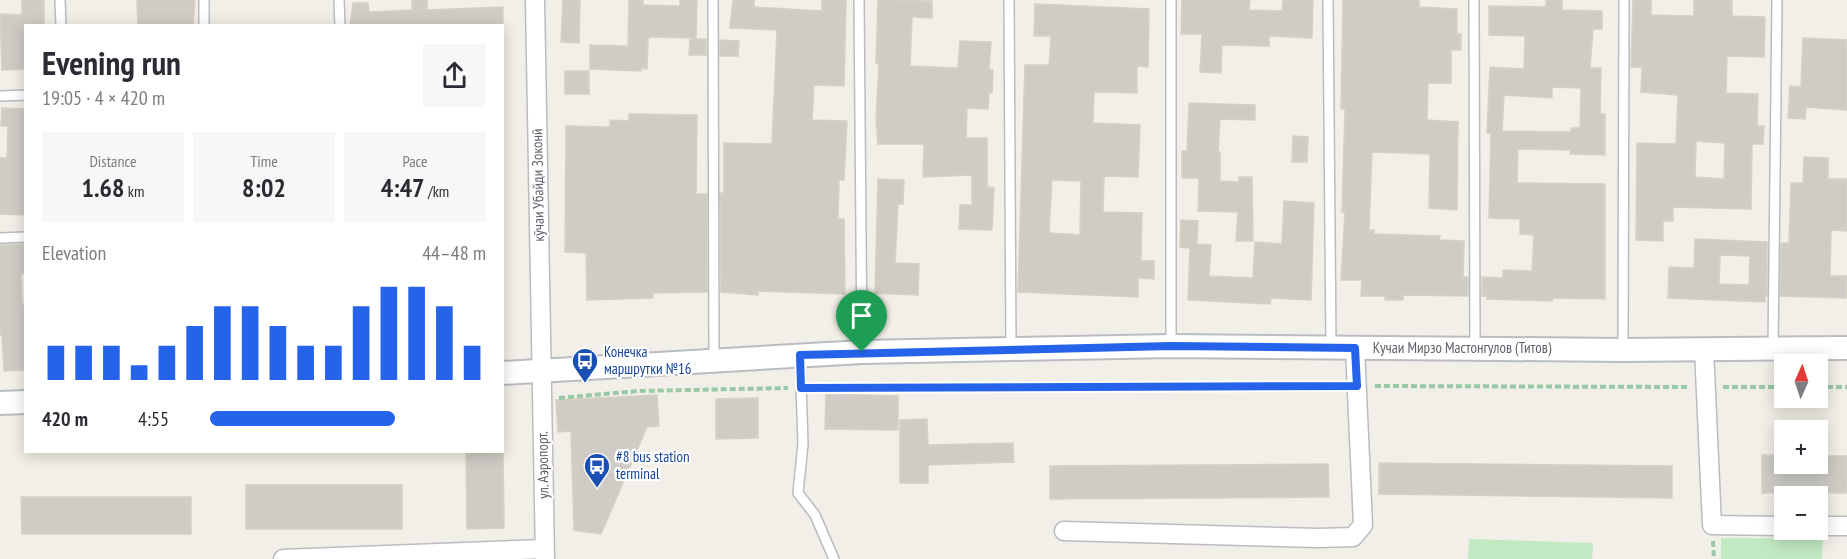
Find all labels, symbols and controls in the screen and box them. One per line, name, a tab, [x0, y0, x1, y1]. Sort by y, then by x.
text: Evening run	[42, 41, 181, 84]
button: share	[423, 44, 486, 107]
text: 19:05 · 4 × 420 m	[42, 85, 165, 111]
street label: кӯчаи Убайди Зоконӣ	[527, 128, 548, 242]
text: Distance	[89, 151, 137, 171]
text: Time	[250, 151, 278, 171]
text: Pace	[402, 151, 428, 171]
text: 1.68	[82, 171, 124, 204]
text: 8:02	[242, 171, 286, 204]
text: 4:47	[381, 171, 425, 204]
text: km	[124, 181, 144, 201]
text: /km	[425, 181, 449, 201]
text: Elevation	[42, 240, 106, 266]
text: 44–48 m	[422, 240, 486, 266]
pin	[836, 290, 887, 352]
icon: arrive	[845, 299, 878, 332]
street label: Кучаи Мирзо Мастонгулов (Титов)	[1373, 338, 1552, 357]
place label: Конечка маршрутки №16	[604, 342, 692, 378]
bus stop icon: Конечка маршрутки №16	[570, 346, 600, 384]
north arrow	[1774, 354, 1828, 408]
map controls	[1774, 354, 1828, 540]
text: 420 m	[42, 406, 88, 432]
text: 4:55	[138, 406, 169, 432]
button: +	[1774, 420, 1828, 474]
street label: ул. Аэропорт.	[532, 431, 553, 499]
place label: #8 bus station terminal	[616, 447, 690, 483]
bus stop icon: #8 bus station terminal	[582, 451, 612, 489]
button: −	[1774, 486, 1828, 540]

